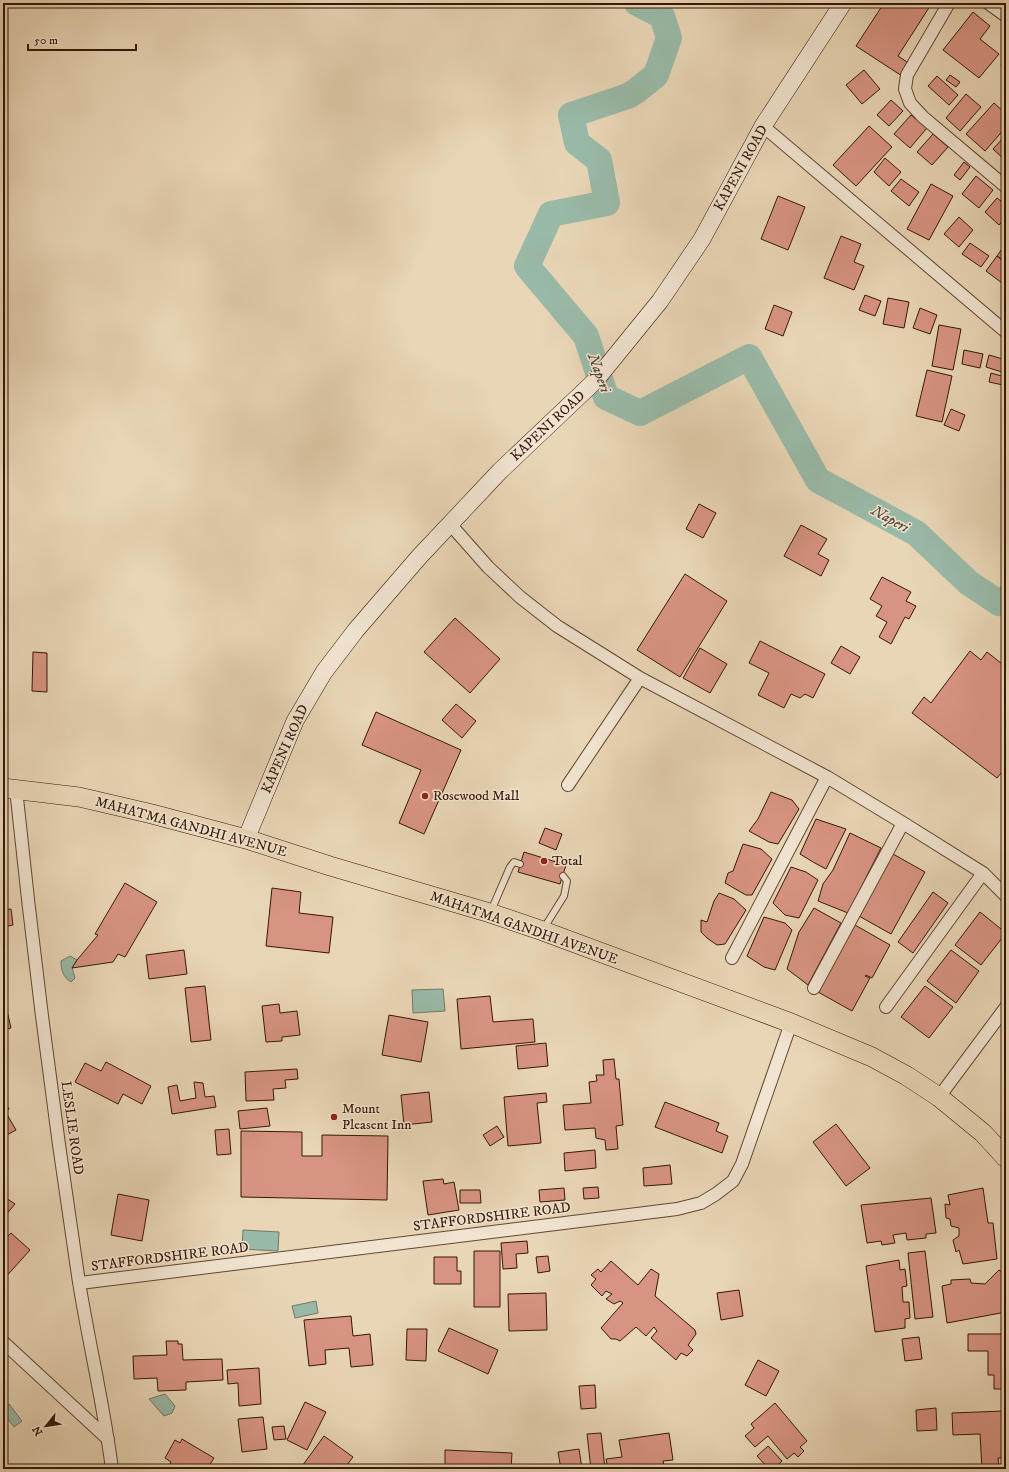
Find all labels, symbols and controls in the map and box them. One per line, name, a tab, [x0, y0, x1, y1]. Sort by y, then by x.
scale bar	[28, 26, 136, 52]
text: 50 m	[34, 33, 58, 48]
street label: KAPENI ROAD	[710, 122, 772, 214]
water label: Naperi	[583, 350, 615, 396]
street label: KAPENI ROAD	[507, 387, 589, 465]
water label: Naperi	[867, 500, 913, 538]
street label: KAPENI ROAD	[257, 702, 313, 796]
place label: Rosewood Mall	[433, 787, 520, 805]
marker: Rosewood Mall	[420, 791, 430, 801]
street label: MAHATMA GANDHI AVENUE	[93, 793, 289, 861]
place label: Total	[552, 852, 583, 870]
marker: Total	[539, 856, 549, 866]
street label: MAHATMA GANDHI AVENUE	[428, 887, 621, 969]
street label: LESLIE ROAD	[57, 1080, 87, 1176]
place label: Mount Pleasent Inn	[342, 1100, 412, 1134]
marker: Mount Pleasent Inn	[329, 1112, 339, 1122]
street label: STAFFORDSHIRE ROAD	[412, 1198, 572, 1236]
street label: STAFFORDSHIRE ROAD	[90, 1238, 250, 1276]
north arrow	[26, 1406, 66, 1446]
text: N	[30, 1423, 47, 1438]

